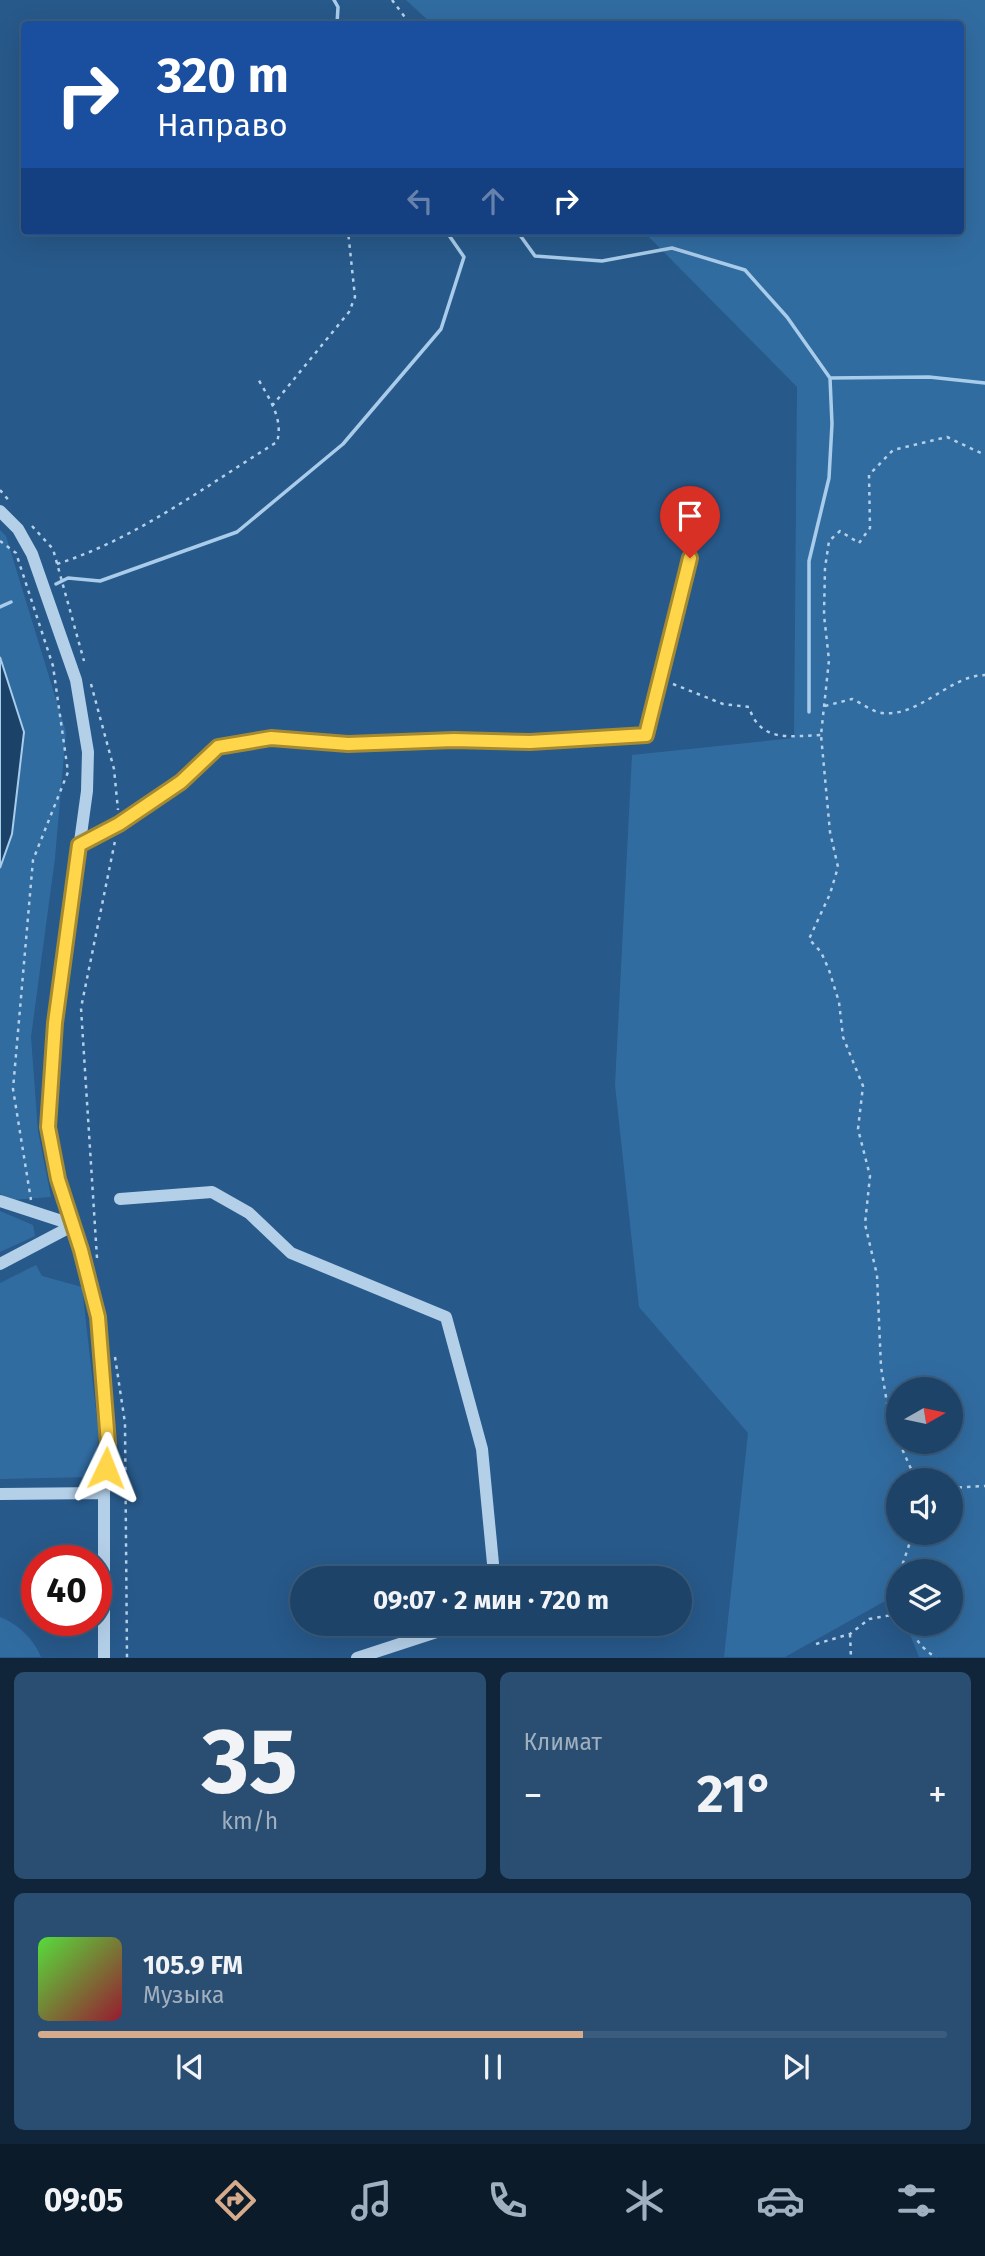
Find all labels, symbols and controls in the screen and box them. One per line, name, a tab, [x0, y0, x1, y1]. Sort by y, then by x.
text: 320 m	[157, 46, 289, 105]
icon: right	[42, 49, 133, 140]
text: Направо	[157, 106, 288, 144]
icon: left	[401, 182, 439, 220]
icon: ahead	[474, 182, 512, 220]
icon: right	[547, 182, 585, 220]
pin	[660, 486, 720, 558]
icon: arrive	[671, 497, 709, 535]
north arrow	[886, 1377, 962, 1454]
map controls	[886, 1377, 963, 1636]
position arrow	[69, 1431, 143, 1505]
button: sound	[886, 1468, 963, 1545]
speed limit sign: 40	[21, 1545, 112, 1636]
button: layers	[886, 1559, 963, 1636]
text: 09:07 · 2 мин · 720 m	[373, 1585, 609, 1616]
text: 35	[202, 1707, 298, 1816]
text: Климат	[524, 1728, 602, 1756]
text: 21°	[697, 1763, 774, 1826]
text: −	[524, 1772, 543, 1818]
text: +	[928, 1772, 947, 1818]
text: km/h	[221, 1807, 278, 1835]
text: 105.9 FM	[143, 1950, 243, 1981]
text: Музыка	[143, 1981, 224, 2009]
icon: previous	[171, 2048, 209, 2086]
icon: pause	[474, 2048, 512, 2086]
icon: next	[777, 2048, 815, 2086]
icon: directions	[211, 2176, 260, 2225]
icon: music	[347, 2176, 396, 2225]
icon: phone	[483, 2176, 532, 2225]
icon: climate	[620, 2176, 669, 2225]
icon: car	[756, 2176, 805, 2225]
icon: filters	[892, 2176, 941, 2225]
text: 09:05	[44, 2181, 124, 2219]

